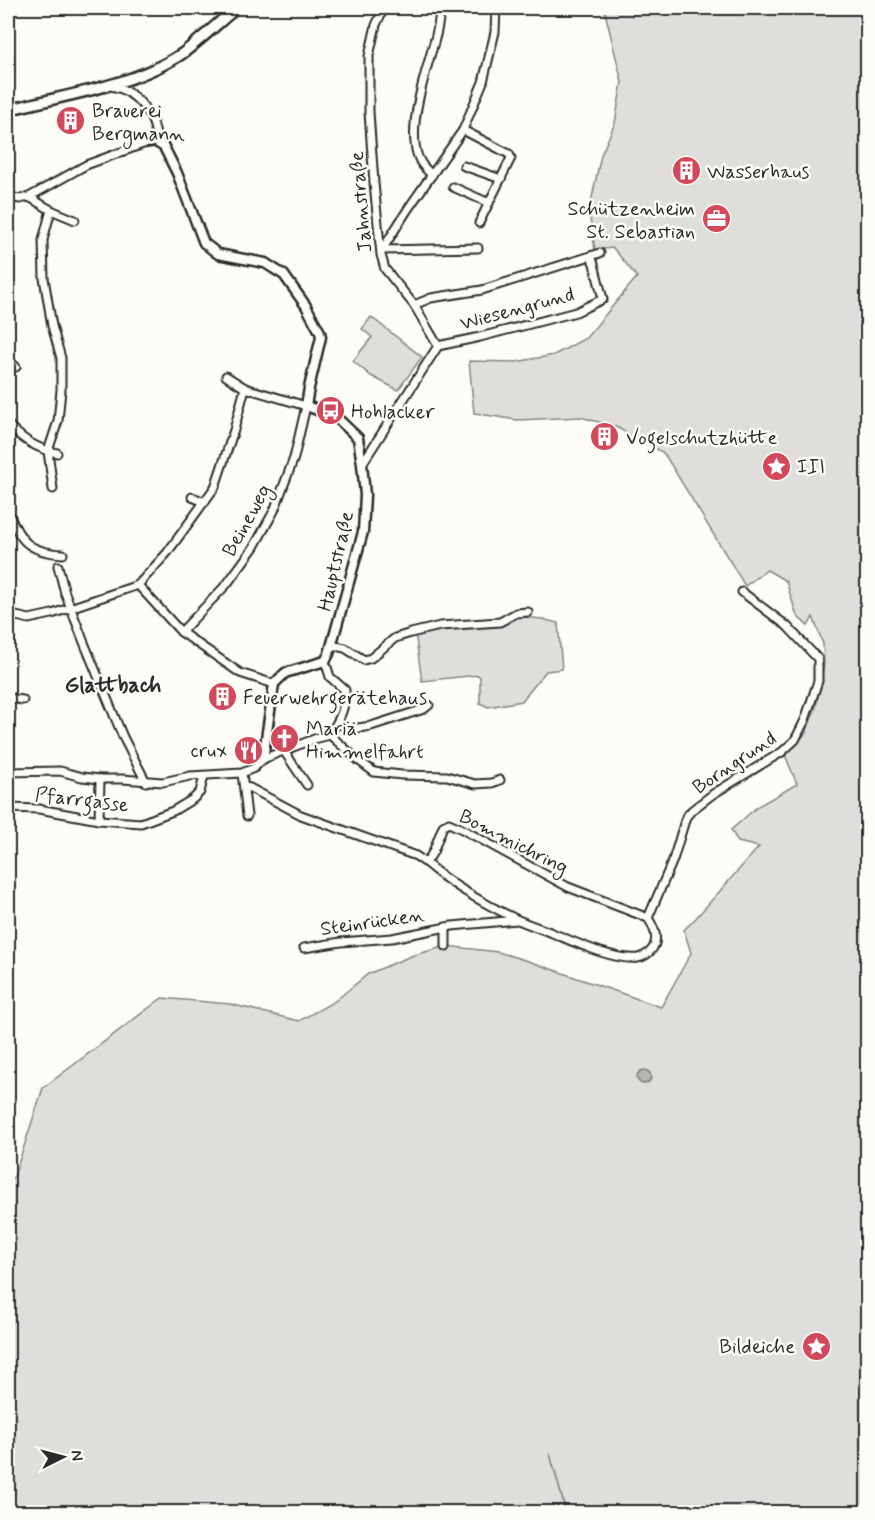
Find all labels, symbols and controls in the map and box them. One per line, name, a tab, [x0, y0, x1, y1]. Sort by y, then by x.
place label: Brauerei Bergmann	[92, 98, 185, 149]
building icon: Brauerei Bergmann	[55, 105, 87, 137]
street label: Jahnstraße	[344, 150, 379, 254]
building icon: Wasserhaus	[670, 155, 702, 187]
place label: Wasserhaus	[707, 159, 810, 186]
place label: Schützenheim St. Sebastian	[568, 196, 695, 246]
office icon: Schützenheim St. Sebastian	[700, 203, 732, 235]
street label: Wiesengrund	[457, 281, 577, 338]
bus stop icon: Hohlacker	[314, 395, 346, 427]
place label: Hohlacker	[351, 399, 435, 426]
building icon: Vogelschutzhütte	[589, 421, 621, 453]
place label: Vogelschutzhütte	[626, 425, 778, 454]
place icon: III	[760, 450, 792, 482]
place label: III	[797, 454, 825, 481]
street label: Beineweg	[216, 480, 279, 562]
street label: Hauptstraße	[312, 509, 361, 614]
district label: Glattbach	[65, 672, 161, 700]
building icon: Feuerwehrgerätehaus	[206, 681, 238, 713]
place label: Feuerwehrgerätehaus	[243, 685, 427, 714]
place label: Mariä Himmelfahrt	[306, 716, 424, 766]
church icon: Mariä Himmelfahrt	[269, 723, 301, 755]
street label: Borngrund	[688, 725, 782, 801]
restaurant icon: crux	[232, 734, 264, 766]
place label: crux	[191, 738, 227, 765]
street label: Pfarrgasse	[33, 781, 130, 822]
street label: Bommichring	[454, 803, 573, 882]
street label: Steinrücken	[318, 902, 426, 943]
place icon: Bildeiche	[800, 1330, 832, 1362]
place label: Bildeiche	[719, 1334, 795, 1361]
north arrow	[33, 1427, 93, 1487]
text: N	[65, 1449, 87, 1462]

